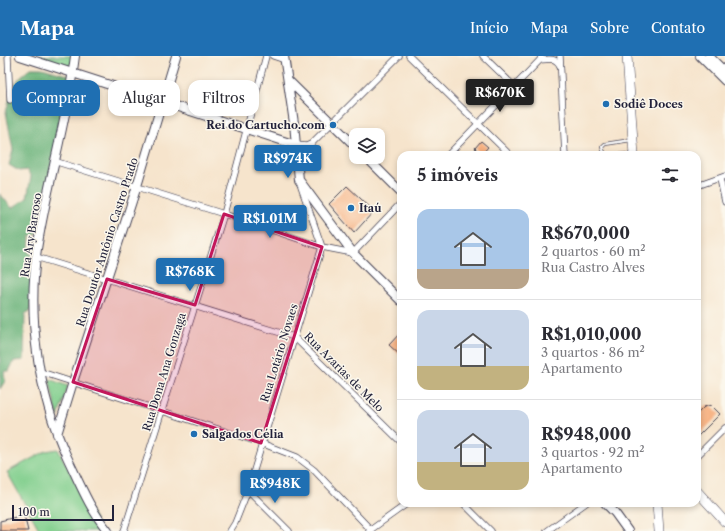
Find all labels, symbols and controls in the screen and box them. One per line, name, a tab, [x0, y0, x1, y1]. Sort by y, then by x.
text: Mapa	[20, 17, 75, 40]
text: Início	[470, 19, 509, 37]
text: Mapa	[531, 19, 568, 37]
text: Sobre	[590, 19, 629, 37]
text: Contato	[651, 19, 705, 37]
pin: R$670K	[467, 79, 533, 113]
chip: Comprar	[12, 80, 100, 116]
chip: Alugar	[108, 80, 180, 116]
chip: Filtros	[188, 80, 259, 116]
text: R$670K	[475, 84, 525, 100]
place label: Sodiê Doces	[614, 97, 683, 111]
marker: Sodiê Doces	[601, 99, 611, 109]
place label: Rei do Cartucho.com	[206, 118, 325, 132]
marker: Rei do Cartucho.com	[328, 120, 338, 130]
map controls	[349, 128, 385, 164]
button: layers	[349, 128, 385, 164]
pin: R$974K	[255, 145, 321, 179]
text: R$974K	[263, 150, 313, 166]
street label: Rua Doutor Antônio Castro Prado	[73, 155, 141, 328]
icon: filters	[659, 164, 681, 186]
text: 5 imóveis	[417, 165, 498, 185]
street label: Rua Ary Barroso	[17, 192, 45, 278]
place label: Itaú	[359, 201, 382, 215]
marker: Itaú	[346, 203, 356, 213]
pin: R$1.01M	[233, 205, 307, 239]
text: R$1.01M	[243, 210, 297, 226]
text: R$670,000	[541, 223, 630, 243]
icon: home	[449, 225, 497, 273]
text: 2 quartos · 60 m²	[541, 243, 646, 259]
pin: R$768K	[157, 258, 223, 292]
text: Rua Castro Alves	[541, 259, 645, 275]
text: R$768K	[165, 263, 215, 279]
street label: Rua Lotário Novaes	[257, 302, 301, 404]
street label: Rua Dona Ana Gonzaga	[139, 311, 189, 433]
text: R$1,010,000	[541, 324, 642, 344]
icon: home	[449, 326, 497, 374]
street label: Rua Azarias de Melo	[301, 329, 387, 415]
text: 3 quartos · 86 m²	[541, 344, 645, 360]
text: Apartamento	[541, 360, 623, 376]
text: R$948,000	[541, 424, 631, 444]
icon: home	[449, 426, 497, 474]
place label: Salgados Célia	[202, 427, 284, 441]
marker: Salgados Célia	[189, 429, 199, 439]
text: 3 quartos · 92 m²	[541, 444, 645, 460]
text: Apartamento	[541, 460, 623, 476]
pin: R$948K	[242, 470, 308, 504]
text: R$948K	[249, 475, 301, 491]
scale bar	[12, 503, 114, 522]
text: 100 m	[18, 505, 50, 519]

